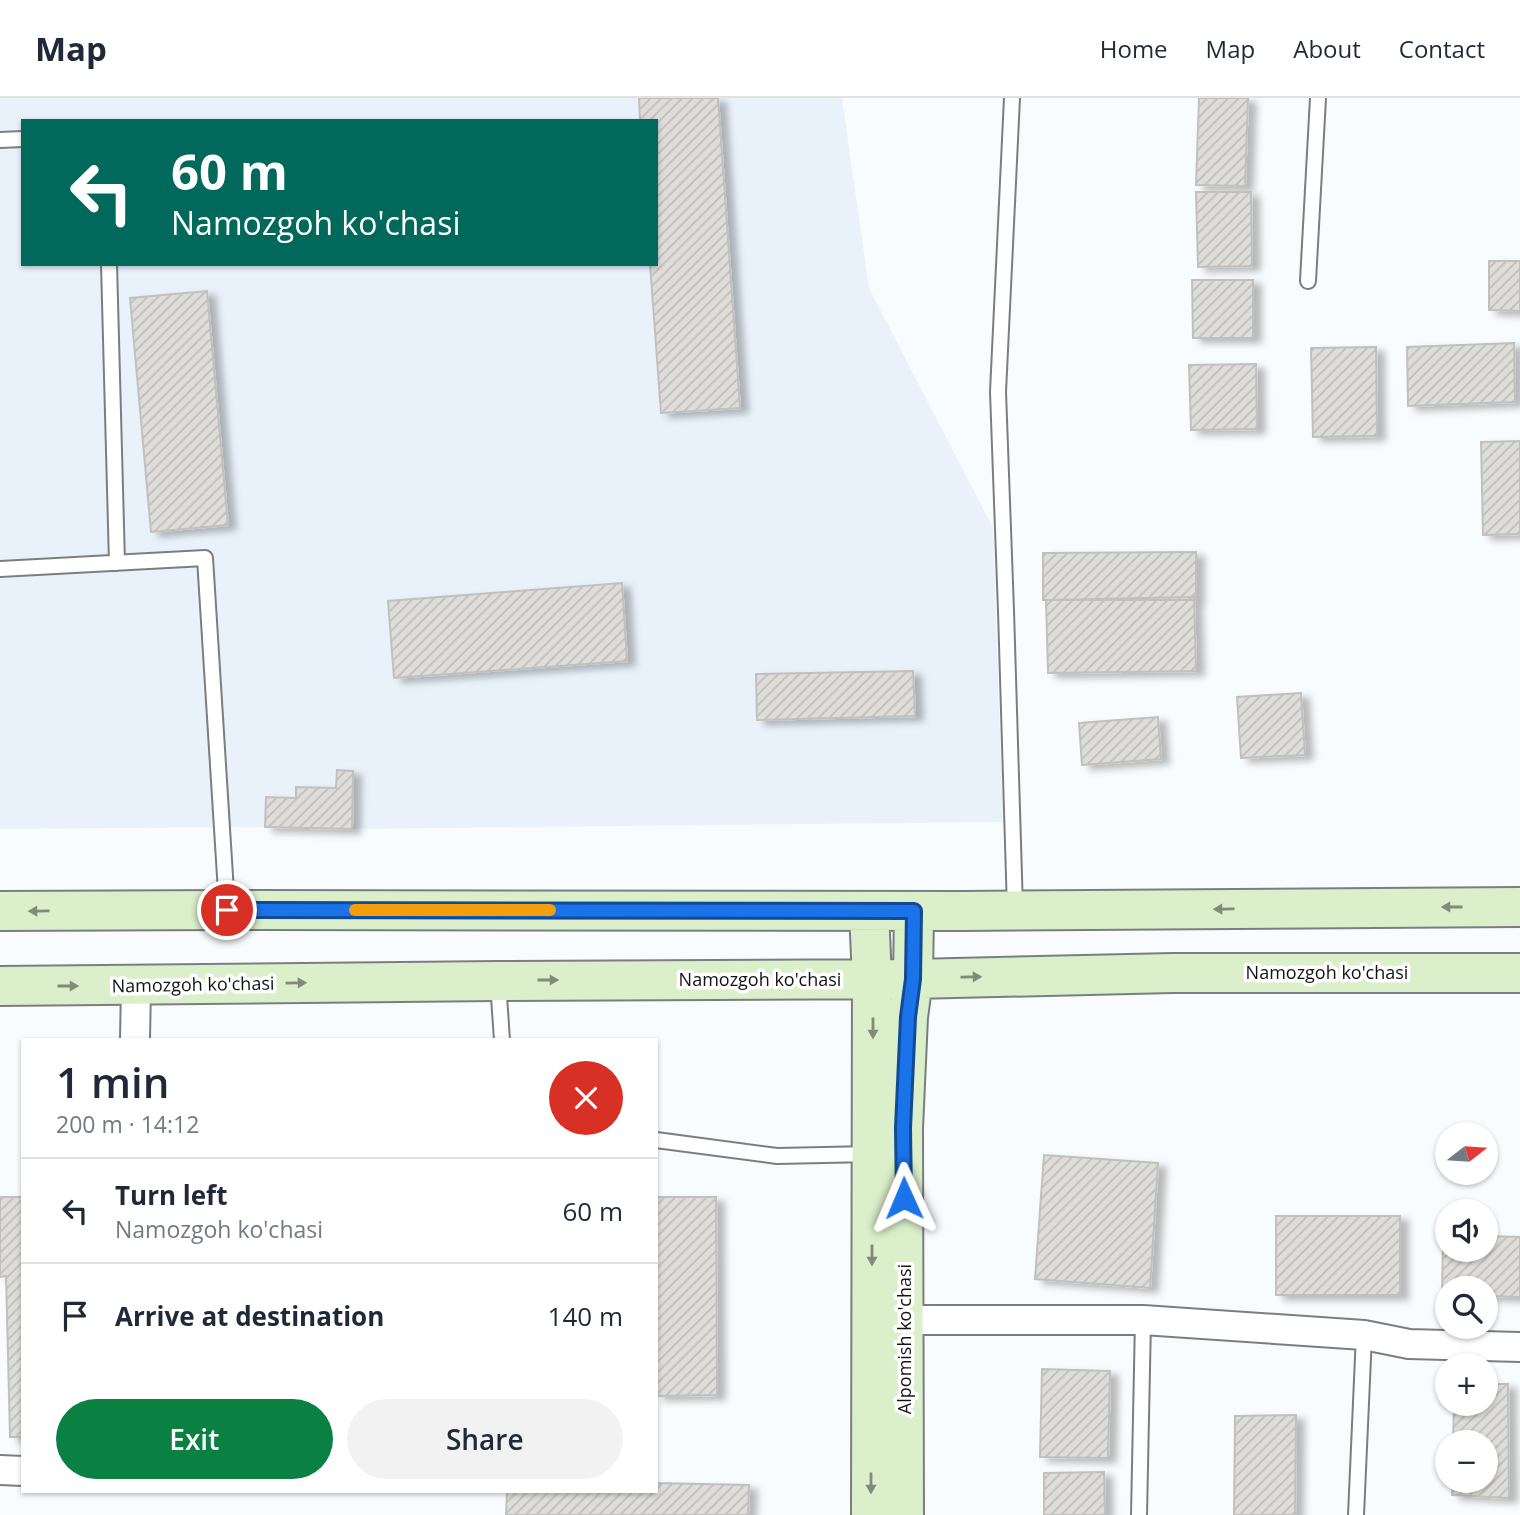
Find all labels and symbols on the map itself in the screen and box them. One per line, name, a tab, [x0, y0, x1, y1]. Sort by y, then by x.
pin	[197, 880, 257, 940]
one-way arrow	[1441, 901, 1463, 913]
one-way arrow	[1213, 903, 1235, 915]
one-way arrow	[27, 905, 49, 917]
street label: Namozgoh ko'chasi	[1246, 960, 1408, 984]
street label: Namozgoh ko'chasi	[679, 967, 841, 991]
street label: Namozgoh ko'chasi	[111, 971, 275, 997]
one-way arrow	[960, 972, 982, 983]
one-way arrow	[537, 974, 559, 986]
one-way arrow	[285, 977, 307, 989]
one-way arrow	[57, 980, 79, 992]
one-way arrow	[867, 1017, 879, 1039]
north arrow	[1435, 1122, 1498, 1185]
position arrow	[867, 1161, 941, 1235]
one-way arrow	[866, 1245, 878, 1267]
street label: Alpomish ko'chasi	[892, 1264, 916, 1414]
one-way arrow	[865, 1472, 877, 1494]

